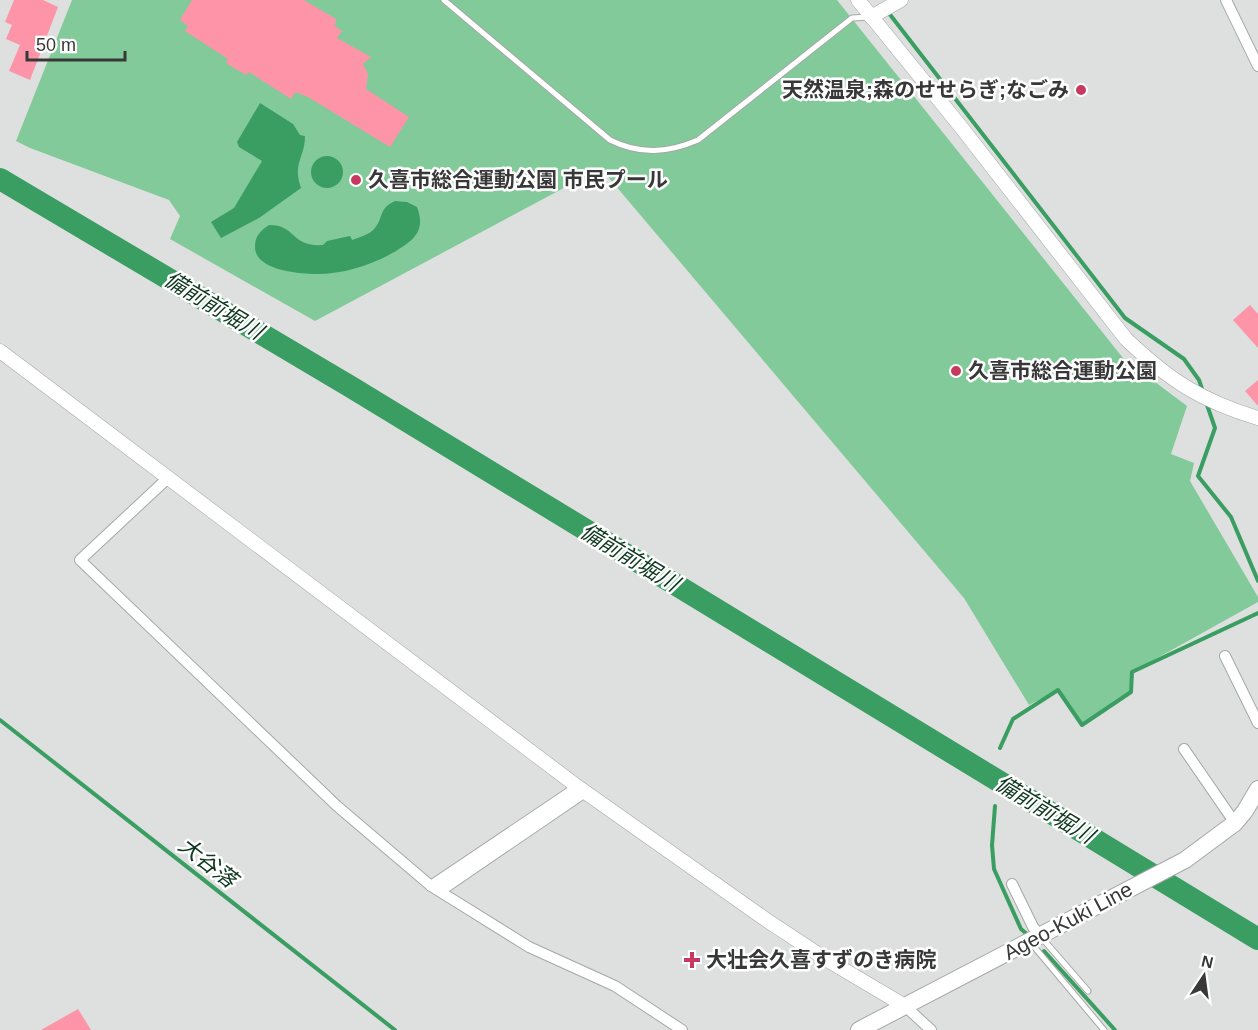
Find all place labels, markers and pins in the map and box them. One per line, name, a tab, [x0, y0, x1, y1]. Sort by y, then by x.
place label: 天然温泉;森のせせらぎ;なごみ	[782, 78, 1069, 101]
marker: 天然温泉;森のせせらぎ;なごみ	[1074, 83, 1088, 97]
place label: 久喜市総合運動公園 市民プール	[368, 168, 668, 191]
marker: 久喜市総合運動公園 市民プール	[349, 173, 363, 187]
place label: 久喜市総合運動公園	[968, 359, 1157, 382]
marker: 久喜市総合運動公園	[949, 364, 963, 378]
place label: 大壮会久喜すずのき病院	[706, 948, 936, 971]
marker: 大壮会久喜すずのき病院	[683, 951, 701, 969]

